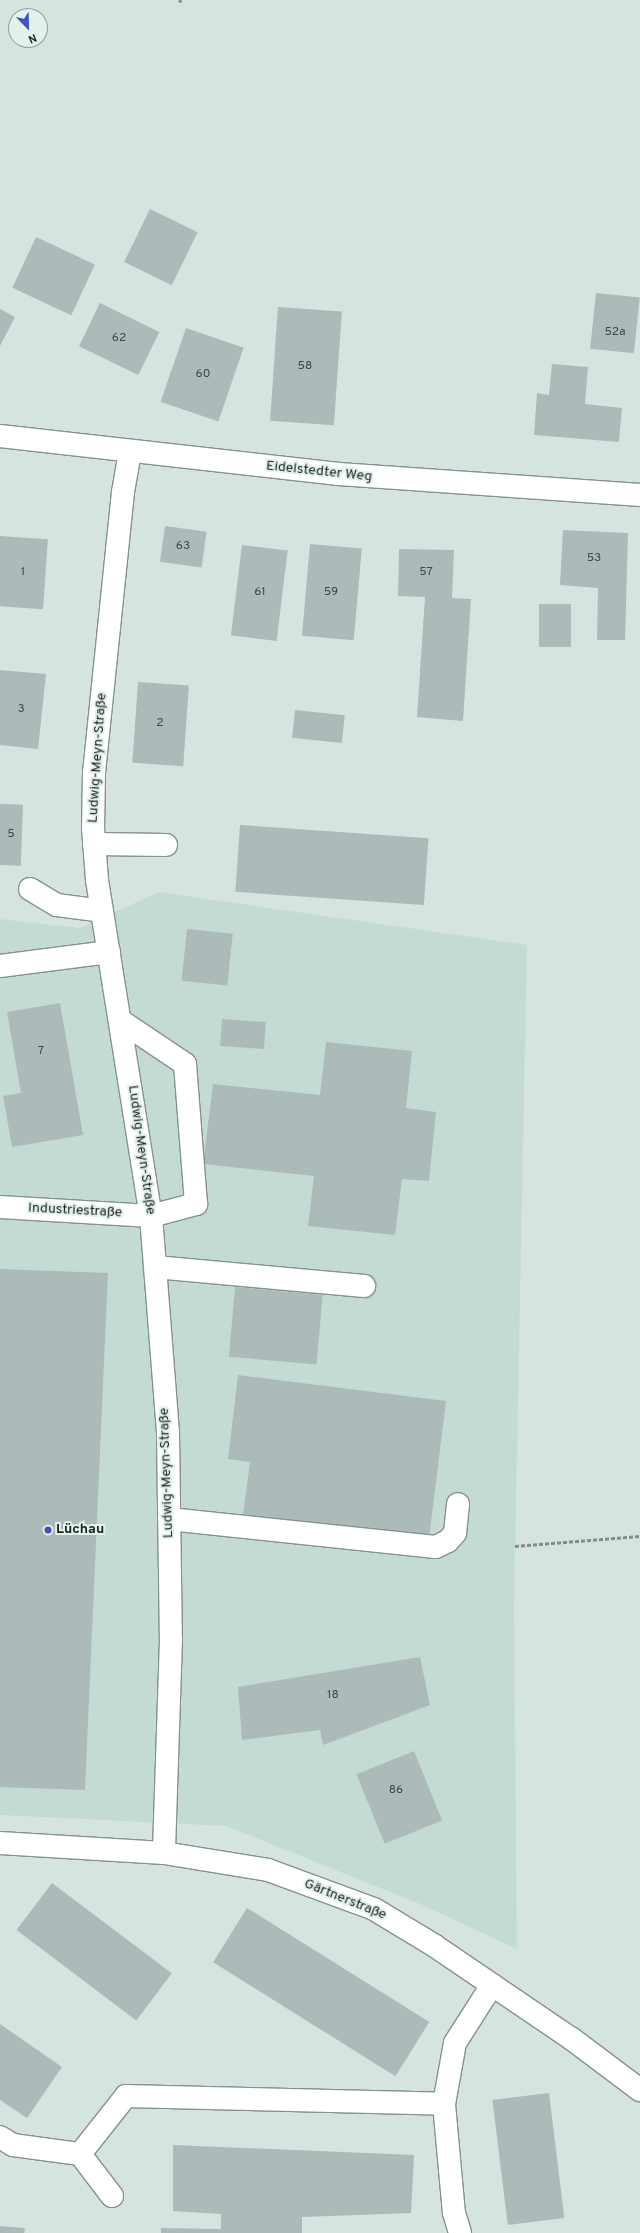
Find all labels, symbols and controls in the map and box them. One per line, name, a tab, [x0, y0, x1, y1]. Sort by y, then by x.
north arrow	[8, 8, 48, 48]
text: N	[26, 30, 39, 46]
house number: 52a	[604, 326, 626, 340]
house number: 62	[112, 332, 126, 346]
house number: 58	[298, 360, 312, 374]
house number: 60	[196, 368, 210, 382]
street label: Eidelstedter Weg	[265, 458, 373, 486]
house number: 63	[176, 540, 190, 554]
house number: 53	[587, 552, 601, 566]
house number: 1	[21, 566, 25, 580]
house number: 57	[419, 566, 433, 580]
house number: 61	[254, 586, 266, 600]
house number: 59	[324, 586, 338, 600]
street label: Ludwig-Meyn-Straße	[85, 692, 111, 824]
house number: 3	[17, 703, 25, 717]
house number: 2	[156, 717, 164, 731]
house number: 5	[7, 828, 15, 842]
house number: 7	[38, 1045, 44, 1059]
street label: Ludwig-Meyn-Straße	[124, 1084, 158, 1216]
street label: Industriestraße	[28, 1200, 122, 1222]
street label: Ludwig-Meyn-Straße	[156, 1407, 178, 1539]
place label: Lüchau	[56, 1522, 104, 1538]
marker: Lüchau	[43, 1525, 53, 1535]
house number: 18	[327, 1689, 339, 1703]
house number: 86	[389, 1784, 403, 1798]
street label: Gärtnerstraße	[301, 1876, 389, 1924]

